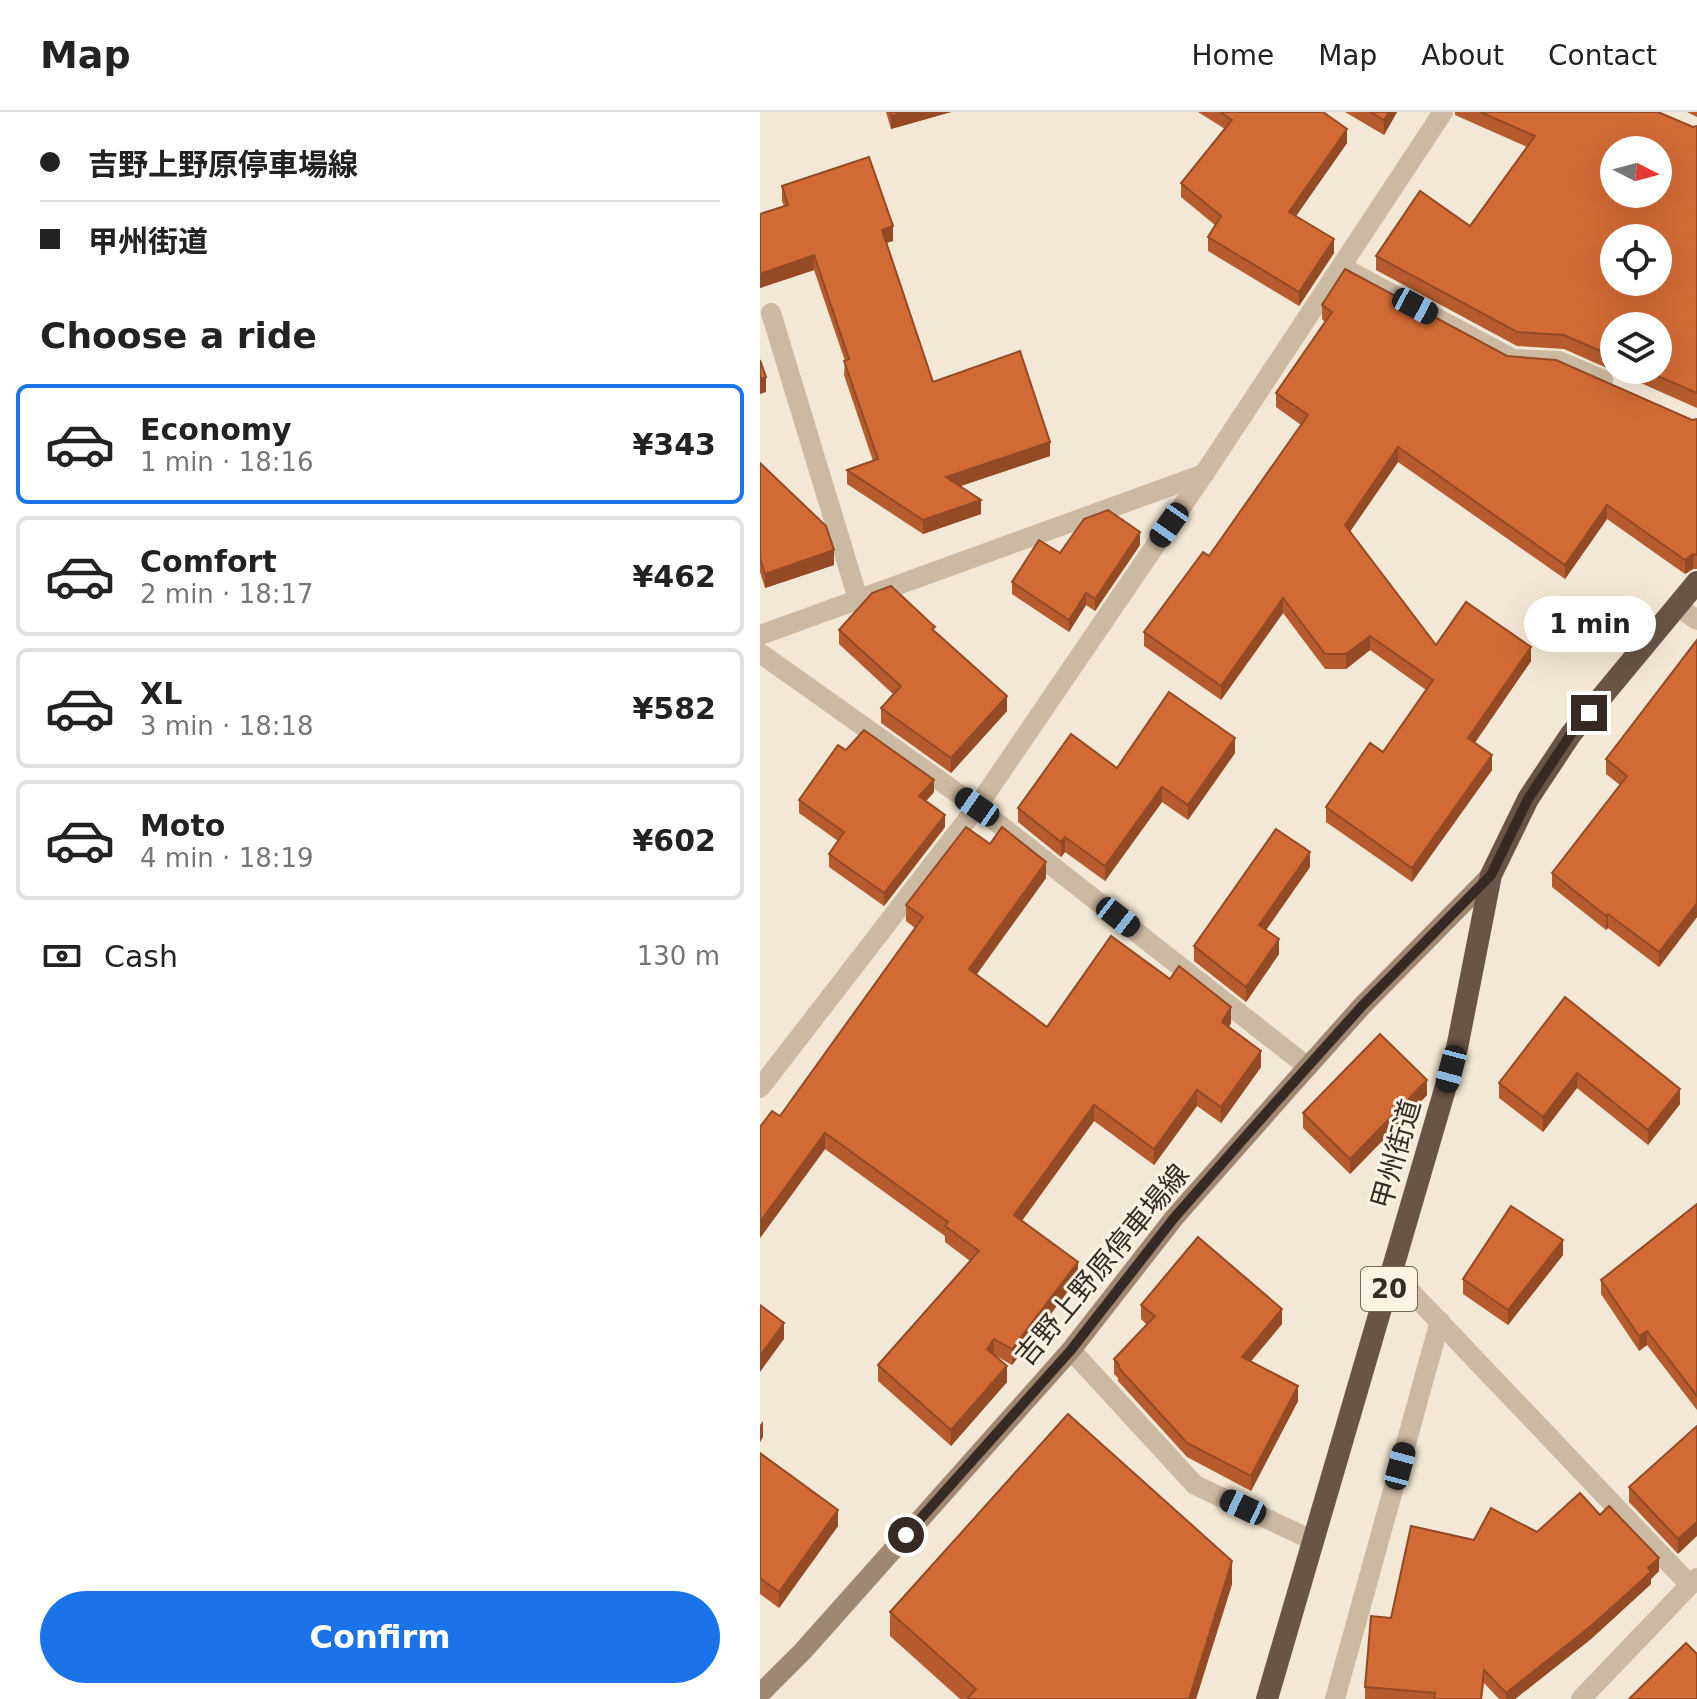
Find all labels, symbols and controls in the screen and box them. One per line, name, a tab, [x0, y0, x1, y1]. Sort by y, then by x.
text: Map	[40, 33, 131, 77]
text: Home	[1191, 39, 1274, 72]
text: Map	[1318, 39, 1377, 72]
text: About	[1421, 39, 1504, 72]
text: Contact	[1548, 39, 1657, 72]
north arrow	[1600, 136, 1672, 208]
map controls	[1600, 136, 1672, 384]
text: 吉野上野原停車場線	[88, 147, 358, 182]
text: 甲州街道	[88, 224, 208, 259]
button: locate	[1600, 224, 1672, 296]
car	[1388, 284, 1442, 328]
button: layers	[1600, 312, 1672, 384]
text: Choose a ride	[40, 315, 317, 356]
icon: car	[44, 408, 116, 480]
text: Economy	[140, 412, 292, 447]
text: ¥343	[633, 427, 716, 462]
text: 1 min · 18:16	[140, 447, 314, 477]
car	[1145, 498, 1193, 552]
icon: car	[44, 540, 116, 612]
text: Comfort	[140, 544, 277, 579]
text: ¥462	[633, 559, 716, 594]
text: 2 min · 18:17	[140, 579, 314, 609]
callout: 1 min	[1523, 597, 1655, 653]
text: 1 min	[1549, 609, 1631, 639]
icon: car	[44, 672, 116, 744]
text: XL	[140, 676, 182, 711]
text: ¥582	[633, 691, 716, 726]
route end	[1571, 695, 1607, 731]
text: 3 min · 18:18	[140, 711, 314, 741]
car	[950, 783, 1004, 831]
icon: car	[44, 804, 116, 876]
text: Moto	[140, 808, 225, 843]
text: ¥602	[633, 823, 716, 858]
text: 4 min · 18:19	[140, 843, 314, 873]
car	[1092, 893, 1144, 941]
icon: cash	[40, 934, 84, 978]
text: Cash	[104, 939, 178, 974]
text: 130 m	[637, 941, 720, 971]
car	[1433, 1043, 1469, 1095]
street label: 甲州街道	[1365, 1096, 1427, 1212]
street label: 吉野上野原停車場線	[1008, 1158, 1196, 1372]
road number: 20	[1361, 1267, 1417, 1311]
car	[1382, 1440, 1418, 1492]
car	[1216, 1486, 1270, 1528]
route start	[888, 1517, 924, 1553]
button: Confirm	[40, 1591, 720, 1683]

